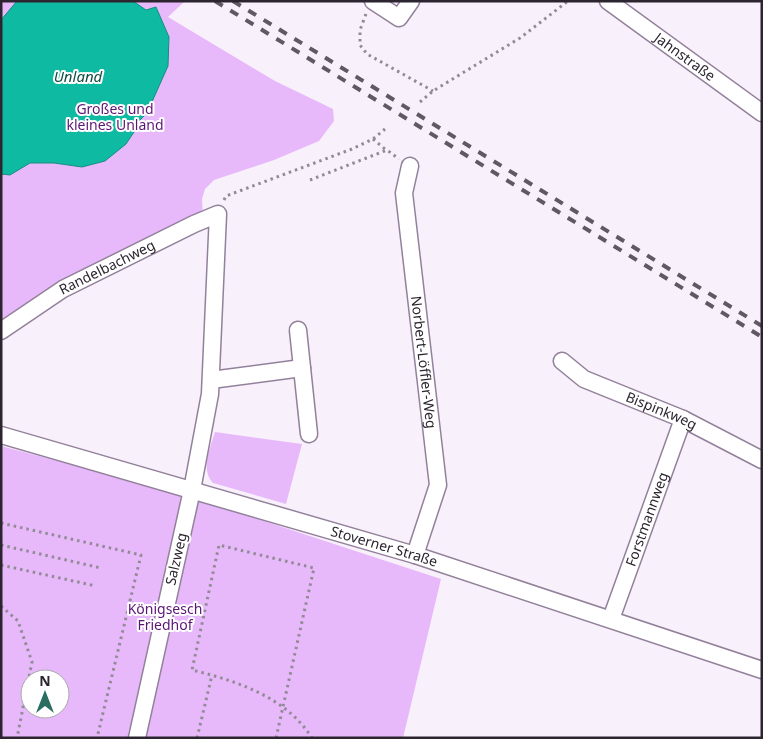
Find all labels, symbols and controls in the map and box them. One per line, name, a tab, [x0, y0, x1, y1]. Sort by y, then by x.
street label: Jahnstraße	[649, 27, 719, 85]
water label: Unland	[54, 66, 103, 86]
park label: Großes und kleines Unland	[66, 99, 164, 134]
street label: Randelbachweg	[56, 235, 158, 299]
street label: Norbert-Löffler-Weg	[407, 295, 441, 429]
street label: Bispinkweg	[623, 387, 700, 434]
street label: Forstmannweg	[621, 469, 672, 569]
street label: Stoverner Straße	[329, 521, 440, 571]
street label: Salzweg	[160, 531, 191, 587]
park label: Königsesch Friedhof	[128, 599, 202, 634]
north arrow	[20, 669, 70, 719]
text: N	[39, 671, 51, 690]

